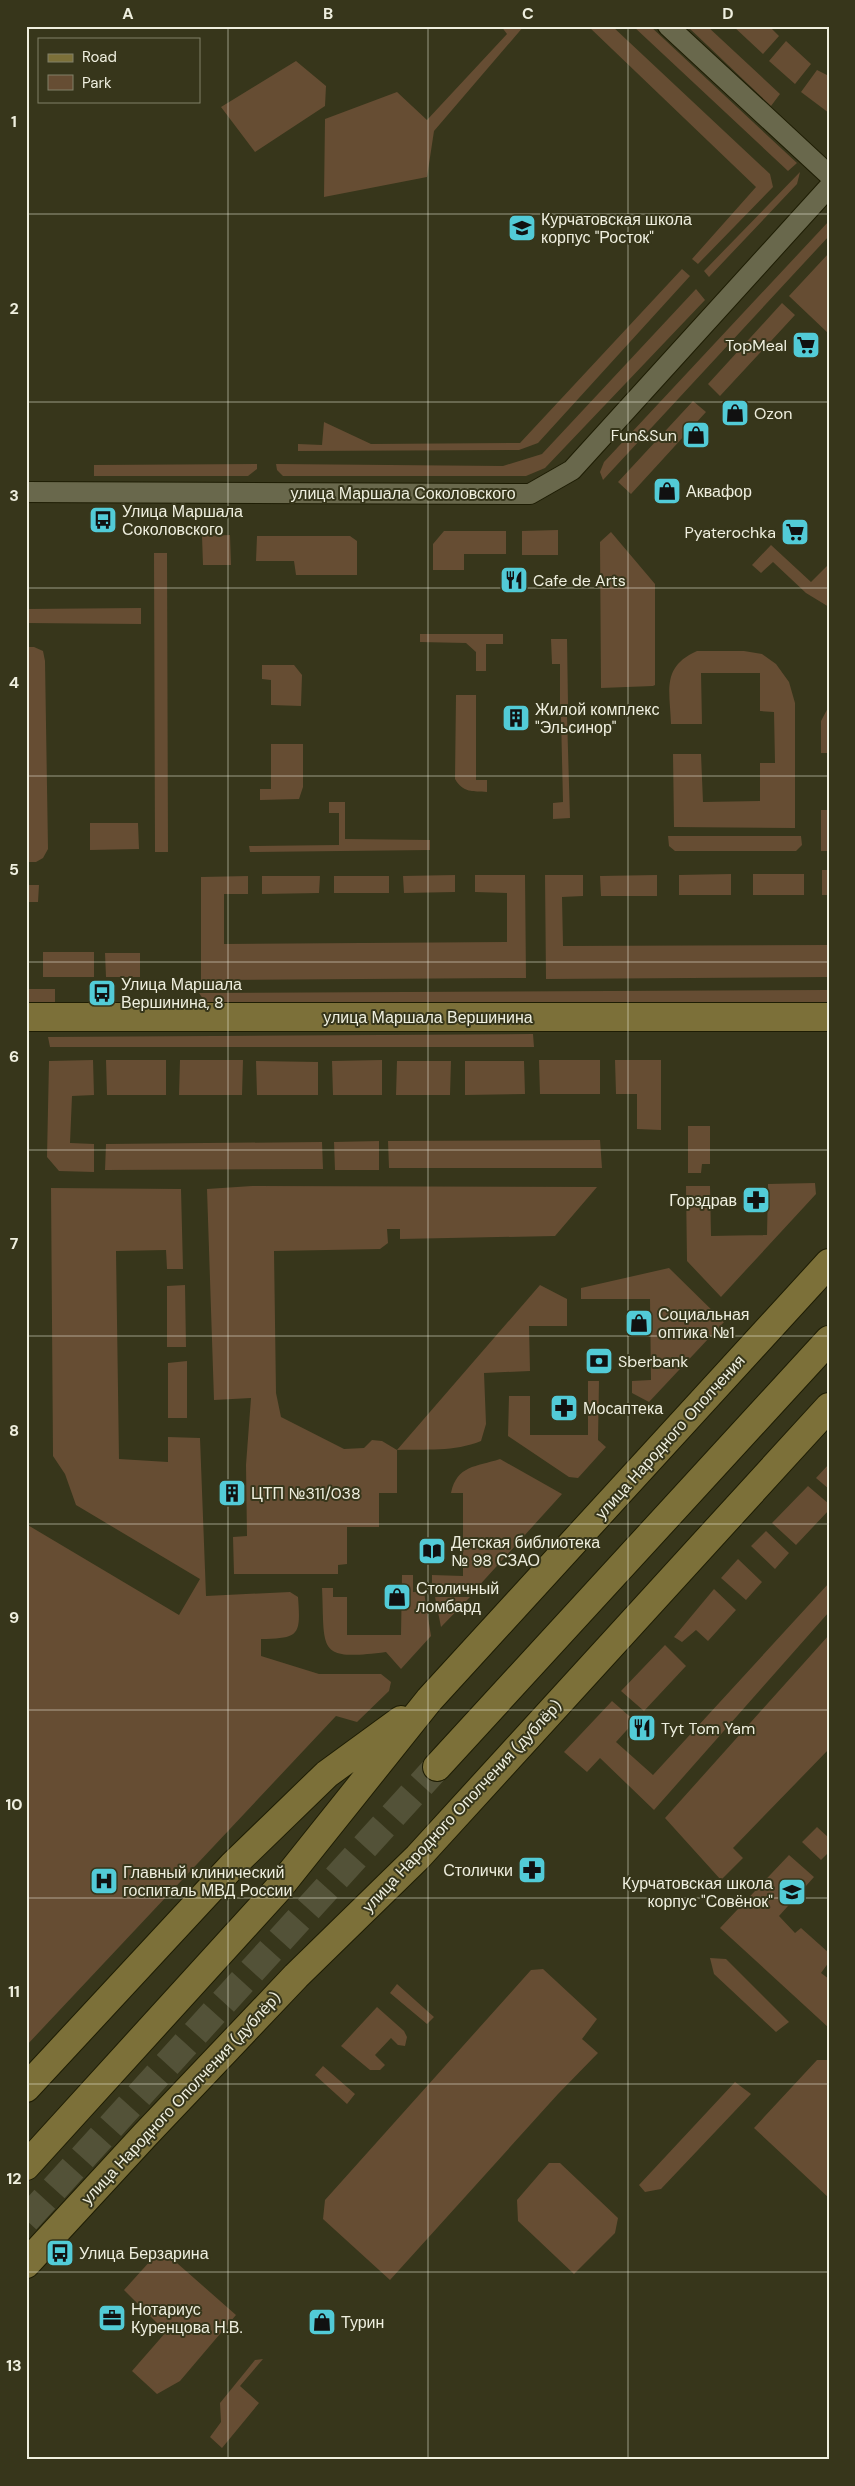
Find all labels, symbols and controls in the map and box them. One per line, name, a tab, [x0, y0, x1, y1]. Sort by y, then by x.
text: A	[122, 3, 134, 24]
text: B	[323, 3, 333, 24]
text: C	[522, 3, 534, 24]
text: D	[722, 3, 734, 24]
legend	[38, 38, 200, 102]
text: Road	[82, 47, 117, 67]
text: Park	[82, 73, 112, 93]
text: 1	[11, 111, 17, 132]
place label: Курчатовская школа корпус "Росток"	[541, 209, 692, 248]
school or university icon: Курчатовская школа корпус "Росток"	[507, 213, 537, 243]
text: 2	[9, 298, 19, 319]
supermarket icon: TopMeal	[791, 330, 821, 360]
place label: TopMeal	[725, 335, 787, 356]
shop icon: Ozon	[720, 398, 750, 428]
place label: Ozon	[754, 403, 792, 424]
shop icon: Fun&Sun	[681, 420, 711, 450]
place label: Fun&Sun	[611, 425, 677, 446]
shop icon: Аквафор	[652, 476, 682, 506]
place label: Аквафор	[686, 481, 752, 502]
street label: улица Маршала Соколовского	[290, 483, 516, 504]
text: 3	[9, 485, 19, 506]
place label: Улица Маршала Соколовского	[122, 501, 243, 540]
bus stop icon: Улица Маршала Соколовского	[88, 505, 118, 535]
supermarket icon: Pyaterochka	[780, 517, 810, 547]
place label: Pyaterochka	[685, 522, 776, 543]
restaurant icon: Cafe de Arts	[499, 565, 529, 595]
place label: Cafe de Arts	[533, 570, 626, 591]
text: 4	[9, 672, 19, 693]
place label: Жилой комплекс "Эльсинор"	[535, 699, 659, 738]
building icon: Жилой комплекс "Эльсинор"	[501, 703, 531, 733]
text: 5	[9, 859, 19, 880]
place label: Улица Маршала Вершинина, 8	[121, 974, 242, 1013]
bus stop icon: Улица Маршала Вершинина, 8	[87, 978, 117, 1008]
street label: улица Маршала Вершинина	[323, 1007, 533, 1028]
text: 6	[9, 1046, 19, 1067]
pharmacy icon: Горздрав	[741, 1185, 771, 1215]
place label: Горздрав	[669, 1190, 737, 1211]
text: 7	[10, 1233, 19, 1254]
place label: Социальная оптика №1	[658, 1304, 750, 1343]
shop icon: Социальная оптика №1	[624, 1308, 654, 1338]
bank icon: Sberbank	[584, 1346, 614, 1376]
street label: улица Народного Ополчения	[591, 1350, 749, 1524]
place label: Sberbank	[618, 1351, 688, 1372]
pharmacy icon: Мосаптека	[549, 1393, 579, 1423]
place label: Мосаптека	[583, 1398, 663, 1419]
text: 8	[9, 1420, 19, 1441]
building icon: ЦТП №311/038	[217, 1478, 247, 1508]
place label: ЦТП №311/038	[251, 1483, 361, 1504]
place label: Детская библиотека № 98 СЗАО	[451, 1532, 600, 1571]
library icon: Детская библиотека № 98 СЗАО	[417, 1536, 447, 1566]
place label: Столичный ломбард	[416, 1578, 499, 1617]
shop icon: Столичный ломбард	[382, 1582, 412, 1612]
text: 9	[9, 1607, 19, 1628]
street label: улица Народного Ополчения (дублёр)	[358, 1695, 566, 1917]
restaurant icon: Tyt Tom Yam	[627, 1713, 657, 1743]
place label: Tyt Tom Yam	[661, 1718, 755, 1739]
text: 10	[5, 1794, 23, 1815]
pharmacy icon: Столички	[517, 1855, 547, 1885]
place label: Столички	[443, 1860, 513, 1881]
place label: Главный клинический госпиталь МВД России	[123, 1862, 292, 1901]
hospital icon: Главный клинический госпиталь МВД России	[89, 1866, 119, 1896]
place label: Курчатовская школа корпус "Совёнок"	[622, 1873, 773, 1912]
school or university icon: Курчатовская школа корпус "Совёнок"	[777, 1877, 807, 1907]
text: 11	[8, 1981, 20, 2002]
street label: улица Народного Ополчения (дублёр)	[77, 1987, 285, 2209]
text: 12	[6, 2168, 22, 2189]
bus stop icon: Улица Берзарина	[45, 2238, 75, 2268]
place label: Улица Берзарина	[79, 2243, 209, 2264]
place label: Нотариус Куренцова Н.В.	[131, 2299, 243, 2338]
office icon: Нотариус Куренцова Н.В.	[97, 2303, 127, 2333]
shop icon: Турин	[307, 2307, 337, 2337]
place label: Турин	[341, 2312, 384, 2333]
text: 13	[6, 2355, 22, 2376]

